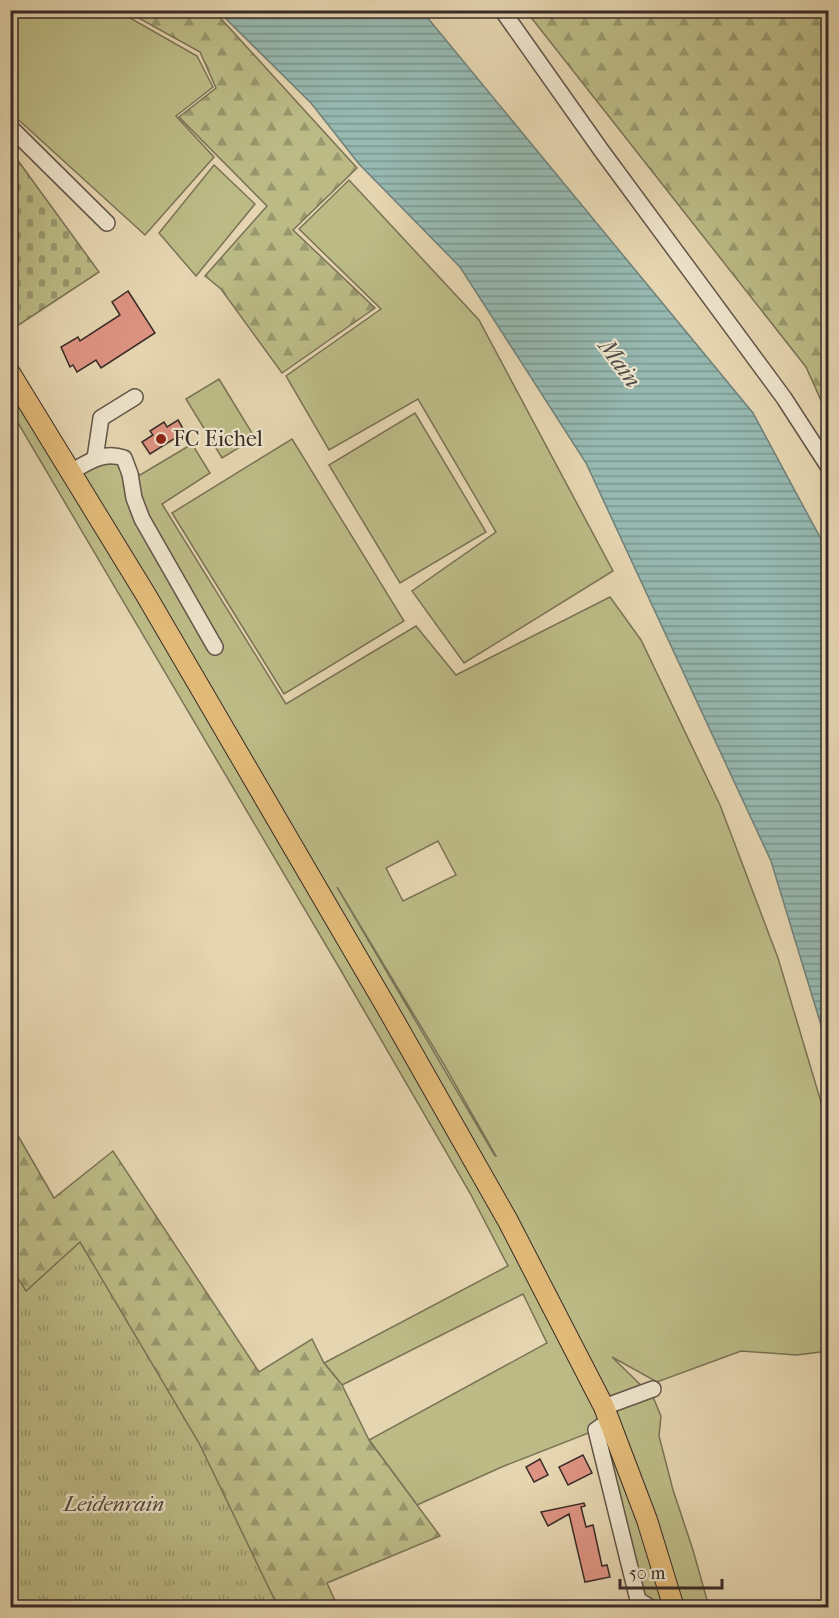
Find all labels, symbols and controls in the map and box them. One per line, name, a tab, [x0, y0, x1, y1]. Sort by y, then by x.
water label: Main	[592, 331, 647, 393]
place label: FC Eichel	[173, 426, 263, 452]
marker: FC Eichel	[154, 432, 168, 446]
park label: Leidenrain	[62, 1491, 164, 1517]
scale bar	[620, 1552, 722, 1590]
text: 50 m	[629, 1563, 666, 1584]

